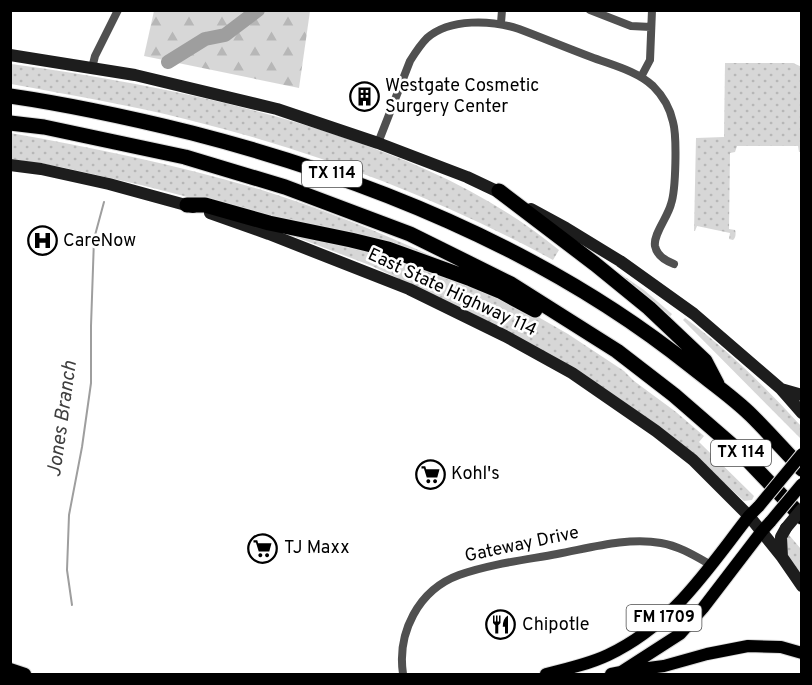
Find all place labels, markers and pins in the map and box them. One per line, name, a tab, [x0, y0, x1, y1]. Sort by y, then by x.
place label: Westgate Cosmetic Surgery Center	[385, 75, 539, 119]
building icon: Westgate Cosmetic Surgery Center	[348, 80, 380, 112]
hospital icon: CareNow	[26, 225, 58, 257]
place label: CareNow	[63, 230, 136, 253]
supermarket icon: Kohl's	[414, 458, 446, 490]
place label: Kohl's	[451, 463, 500, 486]
supermarket icon: TJ Maxx	[247, 532, 279, 564]
place label: TJ Maxx	[284, 537, 350, 560]
restaurant icon: Chipotle	[485, 609, 517, 641]
place label: Chipotle	[522, 614, 590, 637]

